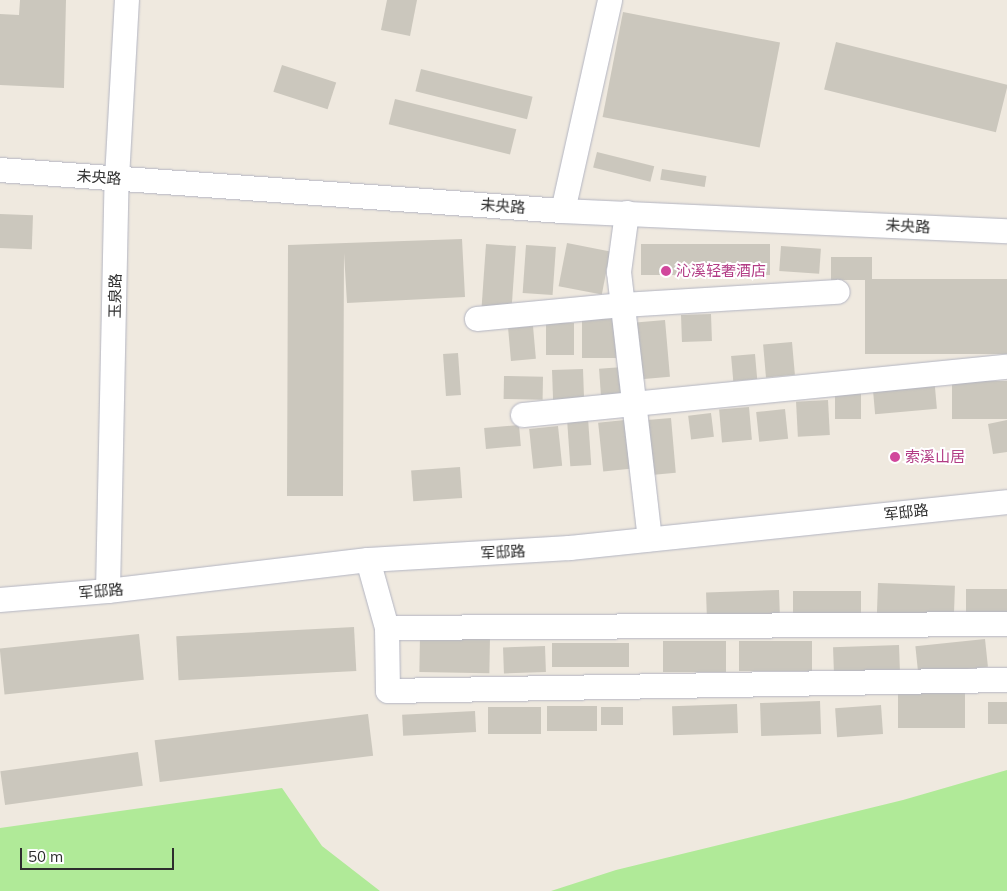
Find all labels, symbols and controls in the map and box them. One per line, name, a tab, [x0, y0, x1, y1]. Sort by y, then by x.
street label: 未央路	[76, 166, 122, 188]
street label: 未央路	[480, 195, 526, 217]
street label: 未央路	[885, 216, 931, 236]
place label: 沁溪轻奢酒店	[676, 262, 766, 280]
marker: 沁溪轻奢酒店	[660, 265, 672, 277]
street label: 玉泉路	[106, 273, 124, 319]
place label: 索溪山居	[905, 448, 965, 466]
marker: 索溪山居	[889, 451, 901, 463]
street label: 军邸路	[883, 501, 929, 523]
street label: 军邸路	[480, 542, 526, 562]
street label: 军邸路	[78, 580, 124, 602]
scale bar	[22, 838, 176, 870]
text: 50 m	[28, 847, 63, 866]

